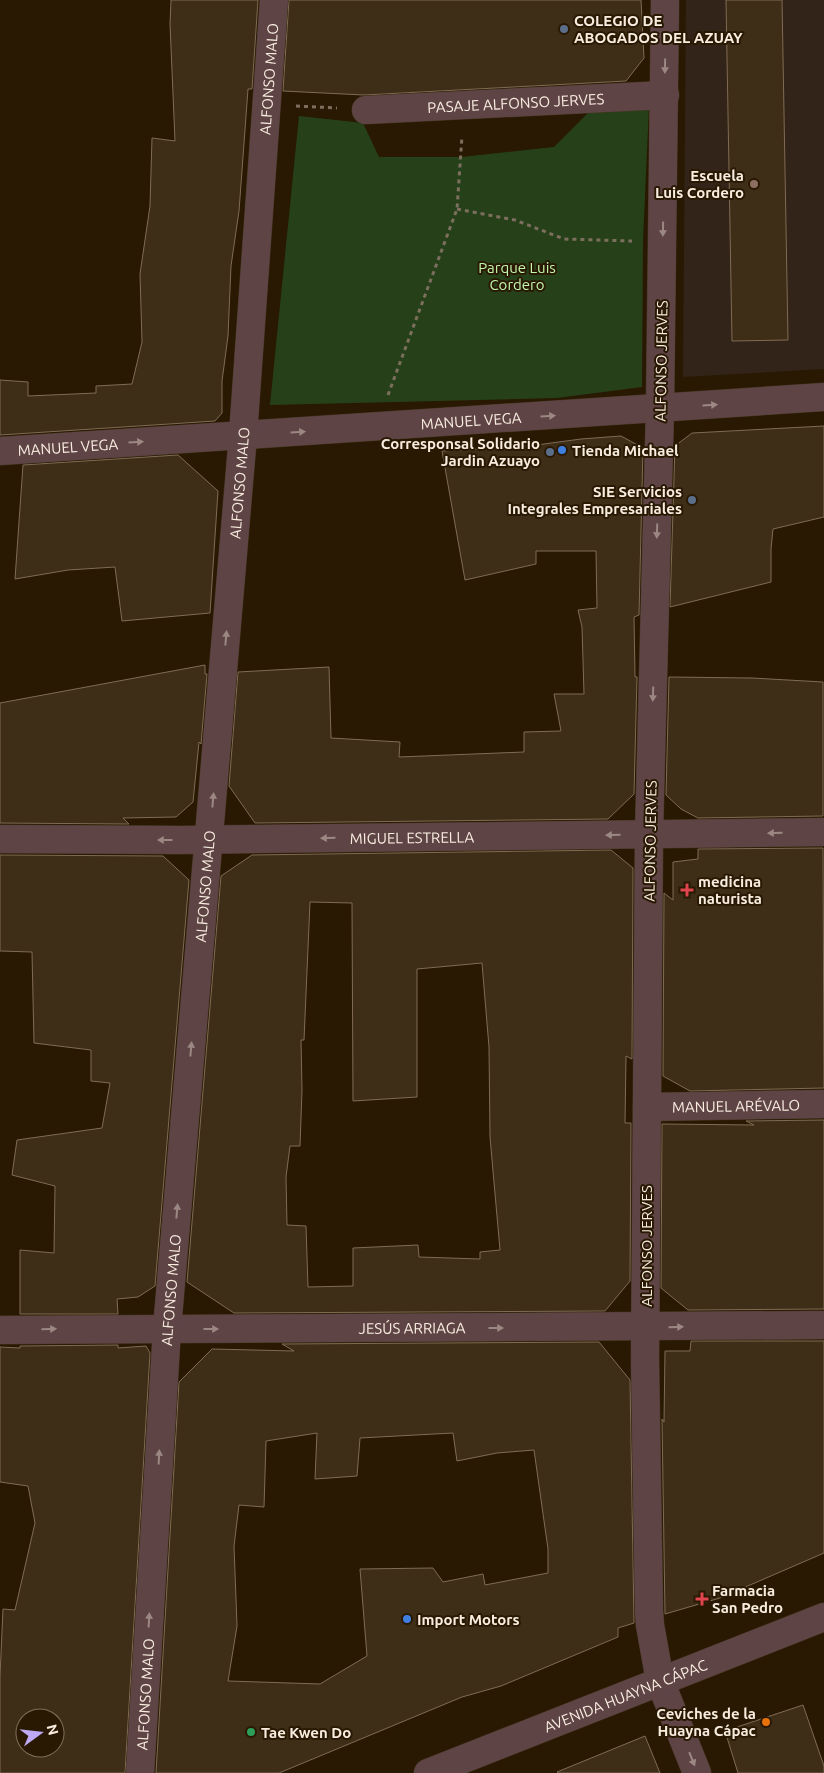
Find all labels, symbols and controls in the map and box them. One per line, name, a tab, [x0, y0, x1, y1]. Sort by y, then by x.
place label: COLEGIO DE ABOGADOS DEL AZUAY	[574, 12, 743, 46]
street label: ALFONSO MALO	[256, 22, 281, 136]
marker: COLEGIO DE ABOGADOS DEL AZUAY	[558, 23, 570, 35]
one-way arrow	[661, 58, 669, 74]
street label: PASAJE ALFONSO JERVES	[427, 90, 605, 115]
place label: Escuela Luis Cordero	[655, 167, 744, 201]
marker: Escuela Luis Cordero	[748, 178, 760, 190]
one-way arrow	[659, 221, 667, 237]
park label: Parque Luis Cordero	[478, 259, 556, 293]
street label: ALFONSO JERVES	[651, 300, 671, 422]
one-way arrow	[702, 401, 718, 409]
street label: MANUEL VEGA	[420, 408, 522, 432]
one-way arrow	[540, 411, 556, 419]
street label: ALFONSO MALO	[226, 426, 252, 539]
one-way arrow	[290, 428, 306, 436]
street label: MANUEL VEGA	[17, 435, 119, 458]
place label: Corresponsal Solidario Jardin Azuayo	[381, 435, 540, 469]
one-way arrow	[128, 438, 144, 446]
place label: Tienda Michael	[572, 442, 679, 459]
marker: Tienda Michael	[556, 444, 568, 456]
marker: Corresponsal Solidario Jardin Azuayo	[544, 446, 556, 458]
place label: SIE Servicios Integrales Empresariales	[507, 483, 682, 517]
marker: SIE Servicios Integrales Empresariales	[686, 494, 698, 506]
one-way arrow	[653, 523, 661, 539]
one-way arrow	[223, 630, 231, 646]
one-way arrow	[648, 686, 656, 702]
street label: ALFONSO JERVES	[640, 780, 660, 902]
one-way arrow	[209, 791, 217, 807]
street label: MIGUEL ESTRELLA	[350, 828, 475, 846]
one-way arrow	[767, 829, 783, 837]
street label: ALFONSO MALO	[191, 830, 218, 943]
one-way arrow	[605, 831, 621, 839]
one-way arrow	[320, 834, 336, 842]
one-way arrow	[157, 836, 173, 844]
place label: medicina naturista	[698, 873, 762, 907]
marker: medicina naturista	[680, 883, 694, 897]
one-way arrow	[187, 1041, 195, 1057]
street label: MANUEL ARÉVALO	[672, 1096, 800, 1115]
street label: ALFONSO JERVES	[638, 1185, 655, 1307]
one-way arrow	[173, 1202, 181, 1218]
street label: ALFONSO MALO	[157, 1233, 184, 1346]
street label: JESÚS ARRIAGA	[358, 1319, 466, 1336]
one-way arrow	[668, 1323, 684, 1331]
one-way arrow	[488, 1324, 504, 1332]
one-way arrow	[41, 1325, 57, 1333]
one-way arrow	[203, 1325, 219, 1333]
one-way arrow	[156, 1449, 164, 1465]
place label: Farmacia San Pedro	[712, 1582, 783, 1616]
marker: Farmacia San Pedro	[696, 1593, 708, 1605]
one-way arrow	[146, 1611, 154, 1627]
place label: Import Motors	[417, 1611, 520, 1628]
marker: Import Motors	[401, 1613, 413, 1625]
street label: ALFONSO MALO	[133, 1638, 157, 1751]
street label: AVENIDA HUAYNA CÁPAC	[541, 1656, 709, 1735]
place label: Ceviches de la Huayna Cápac	[656, 1705, 756, 1739]
north arrow	[15, 1708, 65, 1758]
marker: Ceviches de la Huayna Cápac	[760, 1716, 772, 1728]
text: N	[43, 1723, 62, 1737]
place label: Tae Kwen Do	[261, 1724, 351, 1741]
marker: Tae Kwen Do	[245, 1726, 257, 1738]
one-way arrow	[688, 1752, 696, 1766]

